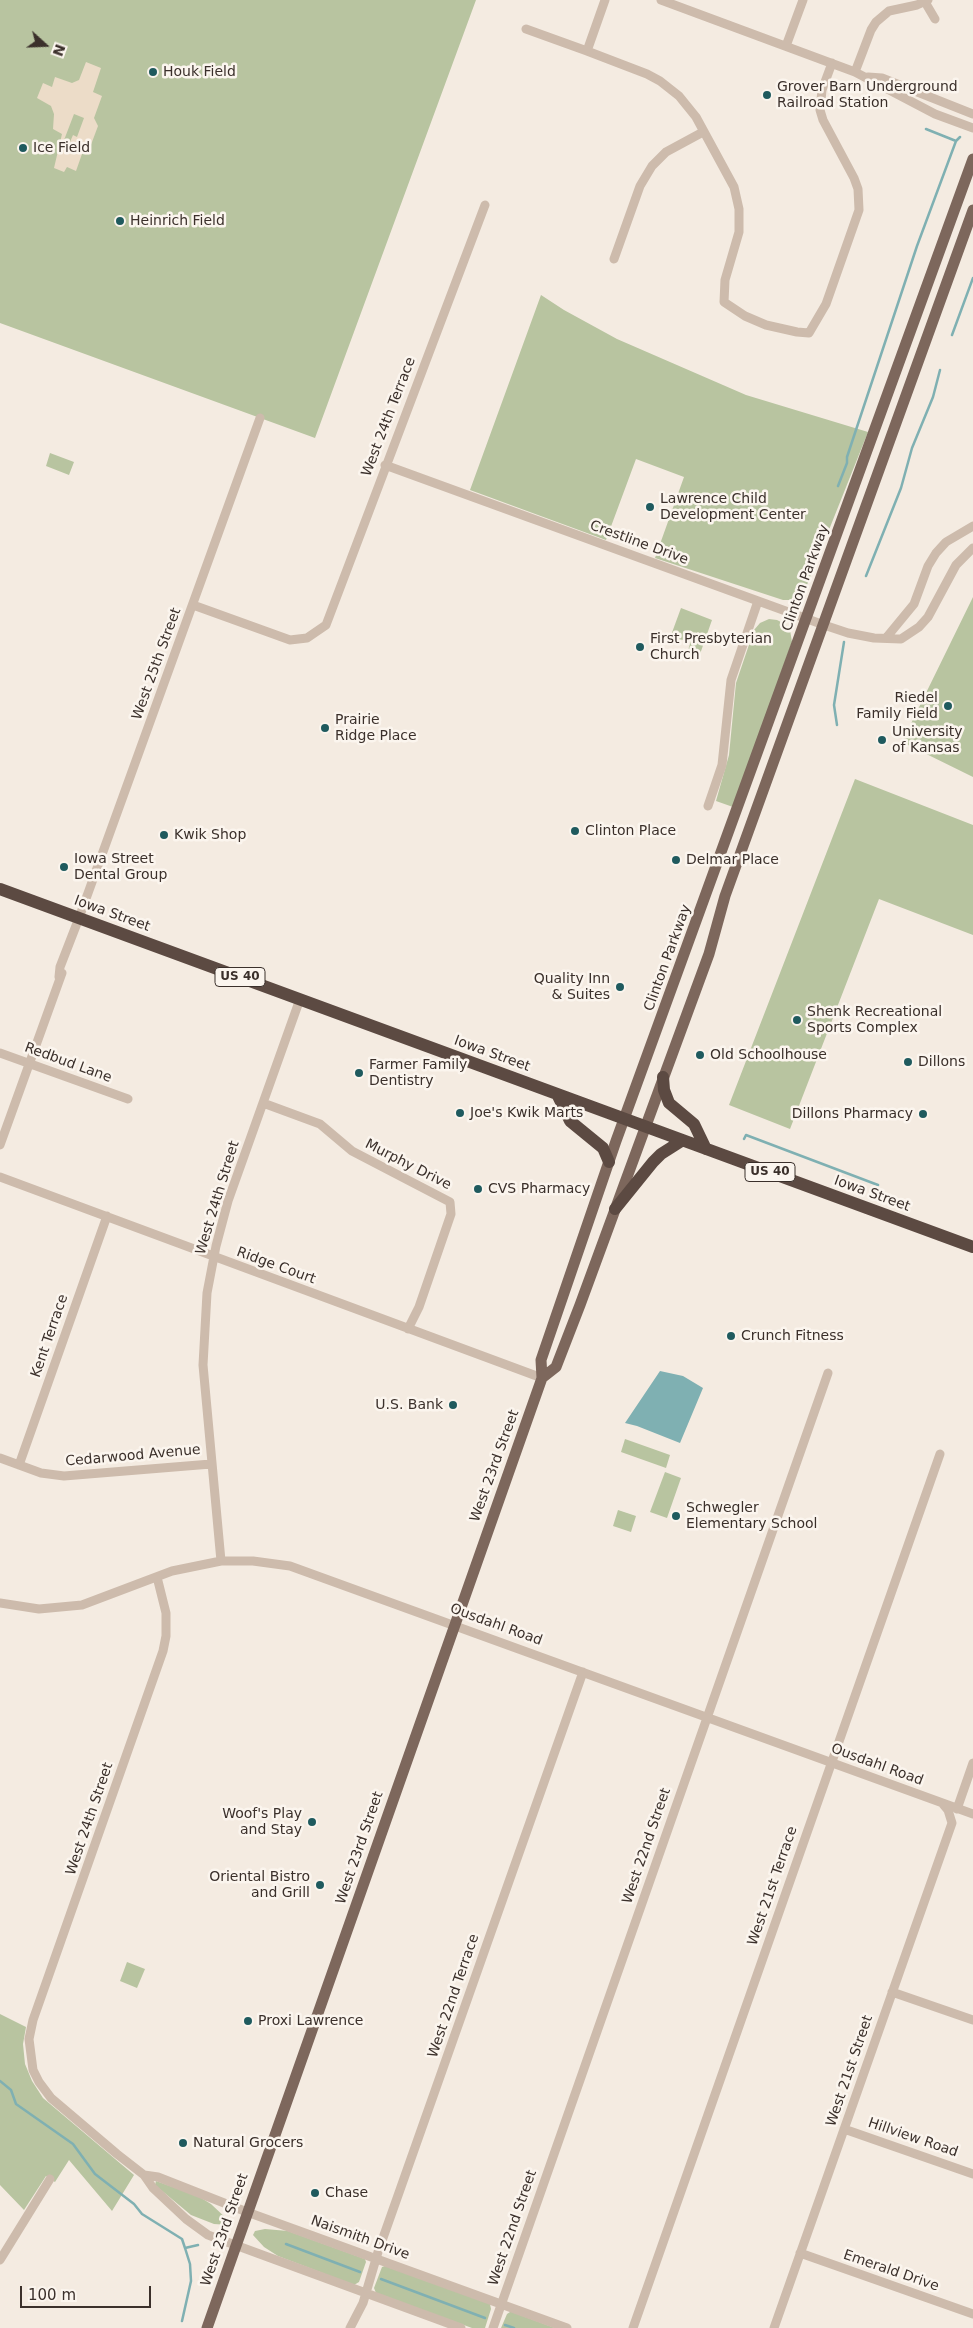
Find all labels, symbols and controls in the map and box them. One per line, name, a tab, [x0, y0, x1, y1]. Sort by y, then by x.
north arrow	[20, 20, 70, 70]
text: N	[50, 42, 69, 58]
place label: Houk Field	[163, 64, 236, 80]
marker: Houk Field	[147, 66, 159, 78]
place label: Grover Barn Underground Railroad Station	[777, 79, 958, 111]
marker: Grover Barn Underground Railroad Station	[761, 89, 773, 101]
place label: Ice Field	[33, 140, 90, 156]
marker: Ice Field	[17, 142, 29, 154]
place label: Heinrich Field	[130, 213, 225, 229]
marker: Heinrich Field	[114, 215, 126, 227]
street label: West 24th Terrace	[359, 355, 419, 479]
place label: Lawrence Child Development Center	[660, 491, 806, 524]
marker: Lawrence Child Development Center	[644, 501, 656, 513]
street label: Crestline Drive	[587, 517, 691, 569]
street label: Clinton Parkway	[779, 522, 833, 634]
street label: West 25th Street	[129, 606, 185, 722]
place label: First Presbyterian Church	[650, 631, 772, 664]
marker: First Presbyterian Church	[634, 641, 646, 653]
place label: Riedel Family Field	[856, 690, 938, 722]
marker: Riedel Family Field	[942, 700, 954, 712]
place label: Prairie Ridge Place	[335, 712, 417, 744]
marker: Prairie Ridge Place	[319, 722, 331, 734]
place label: University of Kansas	[892, 724, 963, 756]
marker: University of Kansas	[876, 734, 888, 746]
place label: Clinton Place	[585, 823, 676, 839]
marker: Clinton Place	[569, 825, 581, 837]
place label: Kwik Shop	[174, 827, 246, 843]
marker: Kwik Shop	[158, 829, 170, 841]
place label: Iowa Street Dental Group	[74, 851, 167, 884]
place label: Delmar Place	[686, 852, 779, 868]
marker: Delmar Place	[670, 854, 682, 866]
marker: Iowa Street Dental Group	[58, 861, 70, 873]
street label: Iowa Street	[72, 892, 152, 936]
street label: Clinton Parkway	[641, 902, 695, 1014]
road number: US 40	[215, 968, 265, 986]
place label: Quality Inn & Suites	[534, 971, 610, 1004]
marker: Quality Inn & Suites	[614, 981, 626, 993]
place label: Shenk Recreational Sports Complex	[807, 1004, 942, 1036]
marker: Shenk Recreational Sports Complex	[791, 1014, 803, 1026]
street label: Iowa Street	[452, 1032, 532, 1076]
street label: Redbud Lane	[22, 1039, 114, 1087]
place label: Old Schoolhouse	[710, 1047, 827, 1063]
marker: Old Schoolhouse	[694, 1049, 706, 1061]
place label: Dillons	[918, 1054, 965, 1070]
marker: Dillons	[902, 1056, 914, 1068]
place label: Farmer Family Dentistry	[369, 1057, 467, 1090]
marker: Farmer Family Dentistry	[353, 1067, 365, 1079]
place label: Joe's Kwik Marts	[470, 1105, 583, 1121]
place label: Dillons Pharmacy	[792, 1106, 913, 1122]
marker: Joe's Kwik Marts	[454, 1107, 466, 1119]
marker: Dillons Pharmacy	[917, 1108, 929, 1120]
street label: Murphy Drive	[362, 1136, 454, 1194]
street label: West 24th Street	[193, 1139, 243, 1257]
road number: US 40	[745, 1162, 795, 1182]
street label: Iowa Street	[832, 1172, 912, 1216]
place label: CVS Pharmacy	[488, 1181, 590, 1197]
marker: CVS Pharmacy	[472, 1183, 484, 1195]
street label: Ridge Court	[234, 1244, 318, 1288]
street label: Kent Terrace	[28, 1292, 72, 1380]
place label: Crunch Fitness	[741, 1328, 844, 1344]
marker: Crunch Fitness	[725, 1330, 737, 1342]
place label: U.S. Bank	[375, 1397, 443, 1413]
marker: U.S. Bank	[447, 1399, 459, 1411]
street label: West 23rd Street	[467, 1408, 523, 1524]
street label: Cedarwood Avenue	[65, 1442, 201, 1470]
place label: Schwegler Elementary School	[686, 1500, 818, 1532]
marker: Schwegler Elementary School	[670, 1510, 682, 1522]
street label: Ousdahl Road	[448, 1601, 544, 1649]
street label: Ousdahl Road	[829, 1741, 925, 1789]
street label: West 24th Street	[63, 1760, 117, 1878]
street label: West 22nd Street	[619, 1786, 675, 1906]
street label: West 23rd Street	[333, 1789, 387, 1907]
place label: Woof's Play and Stay	[222, 1806, 302, 1838]
marker: Woof's Play and Stay	[306, 1816, 318, 1828]
street label: West 21st Terrace	[745, 1824, 801, 1948]
place label: Oriental Bistro and Grill	[209, 1869, 310, 1901]
marker: Oriental Bistro and Grill	[314, 1879, 326, 1891]
street label: West 22nd Terrace	[425, 1932, 483, 2060]
place label: Proxi Lawrence	[258, 2013, 363, 2029]
street label: West 21st Street	[823, 2013, 877, 2129]
marker: Proxi Lawrence	[242, 2015, 254, 2027]
street label: Hillview Road	[866, 2115, 960, 2161]
place label: Natural Grocers	[193, 2135, 303, 2151]
marker: Natural Grocers	[177, 2137, 189, 2149]
street label: West 22nd Street	[485, 2168, 541, 2288]
street label: West 23rd Street	[198, 2171, 252, 2289]
place label: Chase	[325, 2185, 368, 2201]
marker: Chase	[309, 2187, 321, 2199]
street label: Naismith Drive	[308, 2212, 412, 2264]
street label: Emerald Drive	[841, 2247, 941, 2295]
scale bar	[22, 2276, 154, 2308]
text: 100 m	[28, 2286, 76, 2304]

